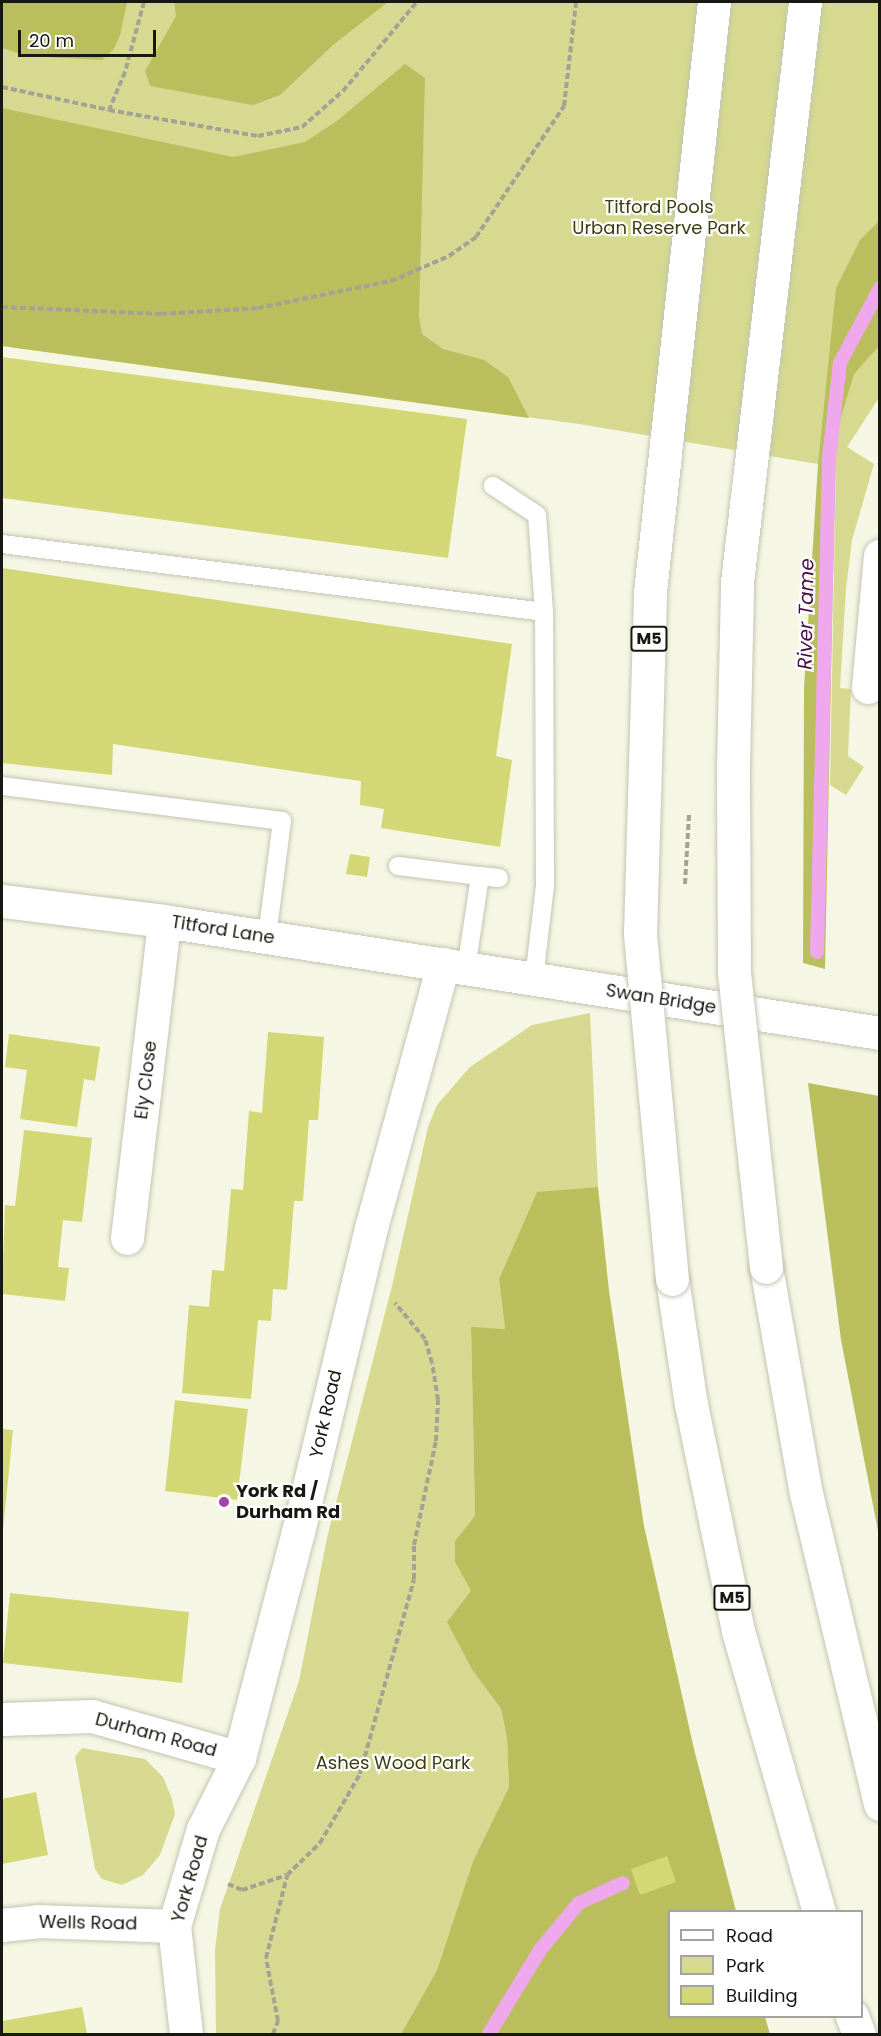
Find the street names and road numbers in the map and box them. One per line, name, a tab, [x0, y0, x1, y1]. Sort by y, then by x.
road number: M5	[630, 626, 668, 652]
street label: Titford Lane	[170, 911, 276, 949]
street label: Swan Bridge	[604, 980, 718, 1018]
street label: Ely Close	[130, 1039, 162, 1121]
street label: York Road	[305, 1368, 347, 1460]
road number: M5	[712, 1585, 752, 1611]
street label: Durham Road	[93, 1708, 219, 1762]
street label: York Road	[167, 1833, 213, 1925]
street label: Wells Road	[39, 1911, 137, 1935]

